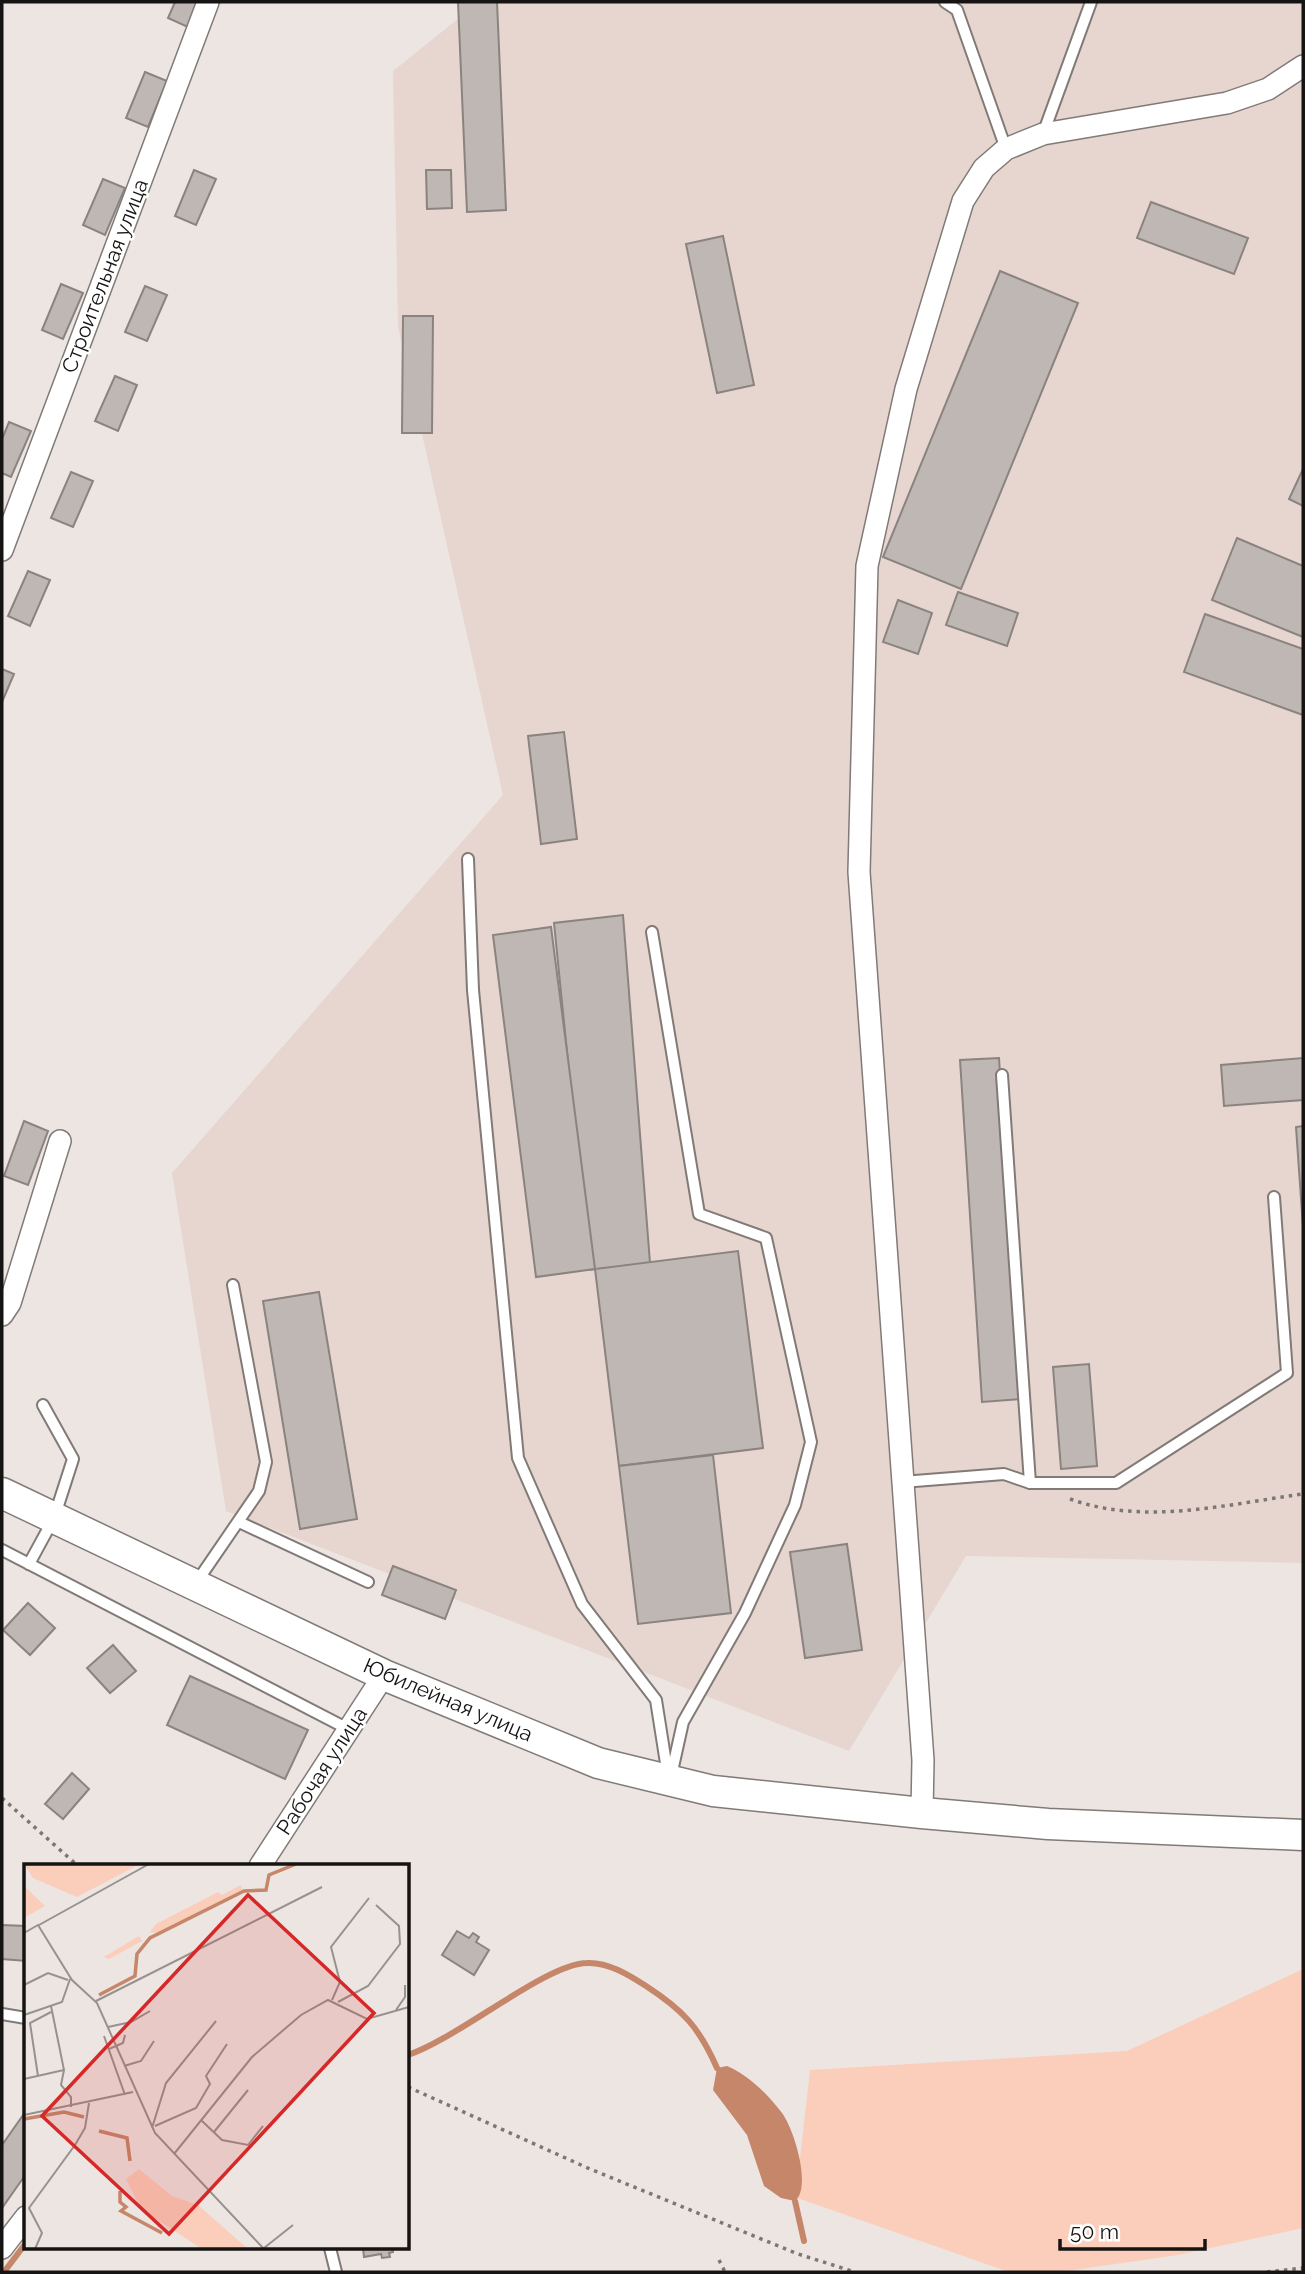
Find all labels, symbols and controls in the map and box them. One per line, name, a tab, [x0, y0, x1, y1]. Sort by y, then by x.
street label: Строительная улица	[56, 175, 153, 376]
street label: Юбилейная улица	[360, 1653, 537, 1746]
street label: Рабочая улица	[271, 1702, 372, 1839]
inset map	[24, 1864, 410, 2250]
scale bar	[1060, 2208, 1205, 2252]
text: 50 m	[1070, 2219, 1119, 2244]

